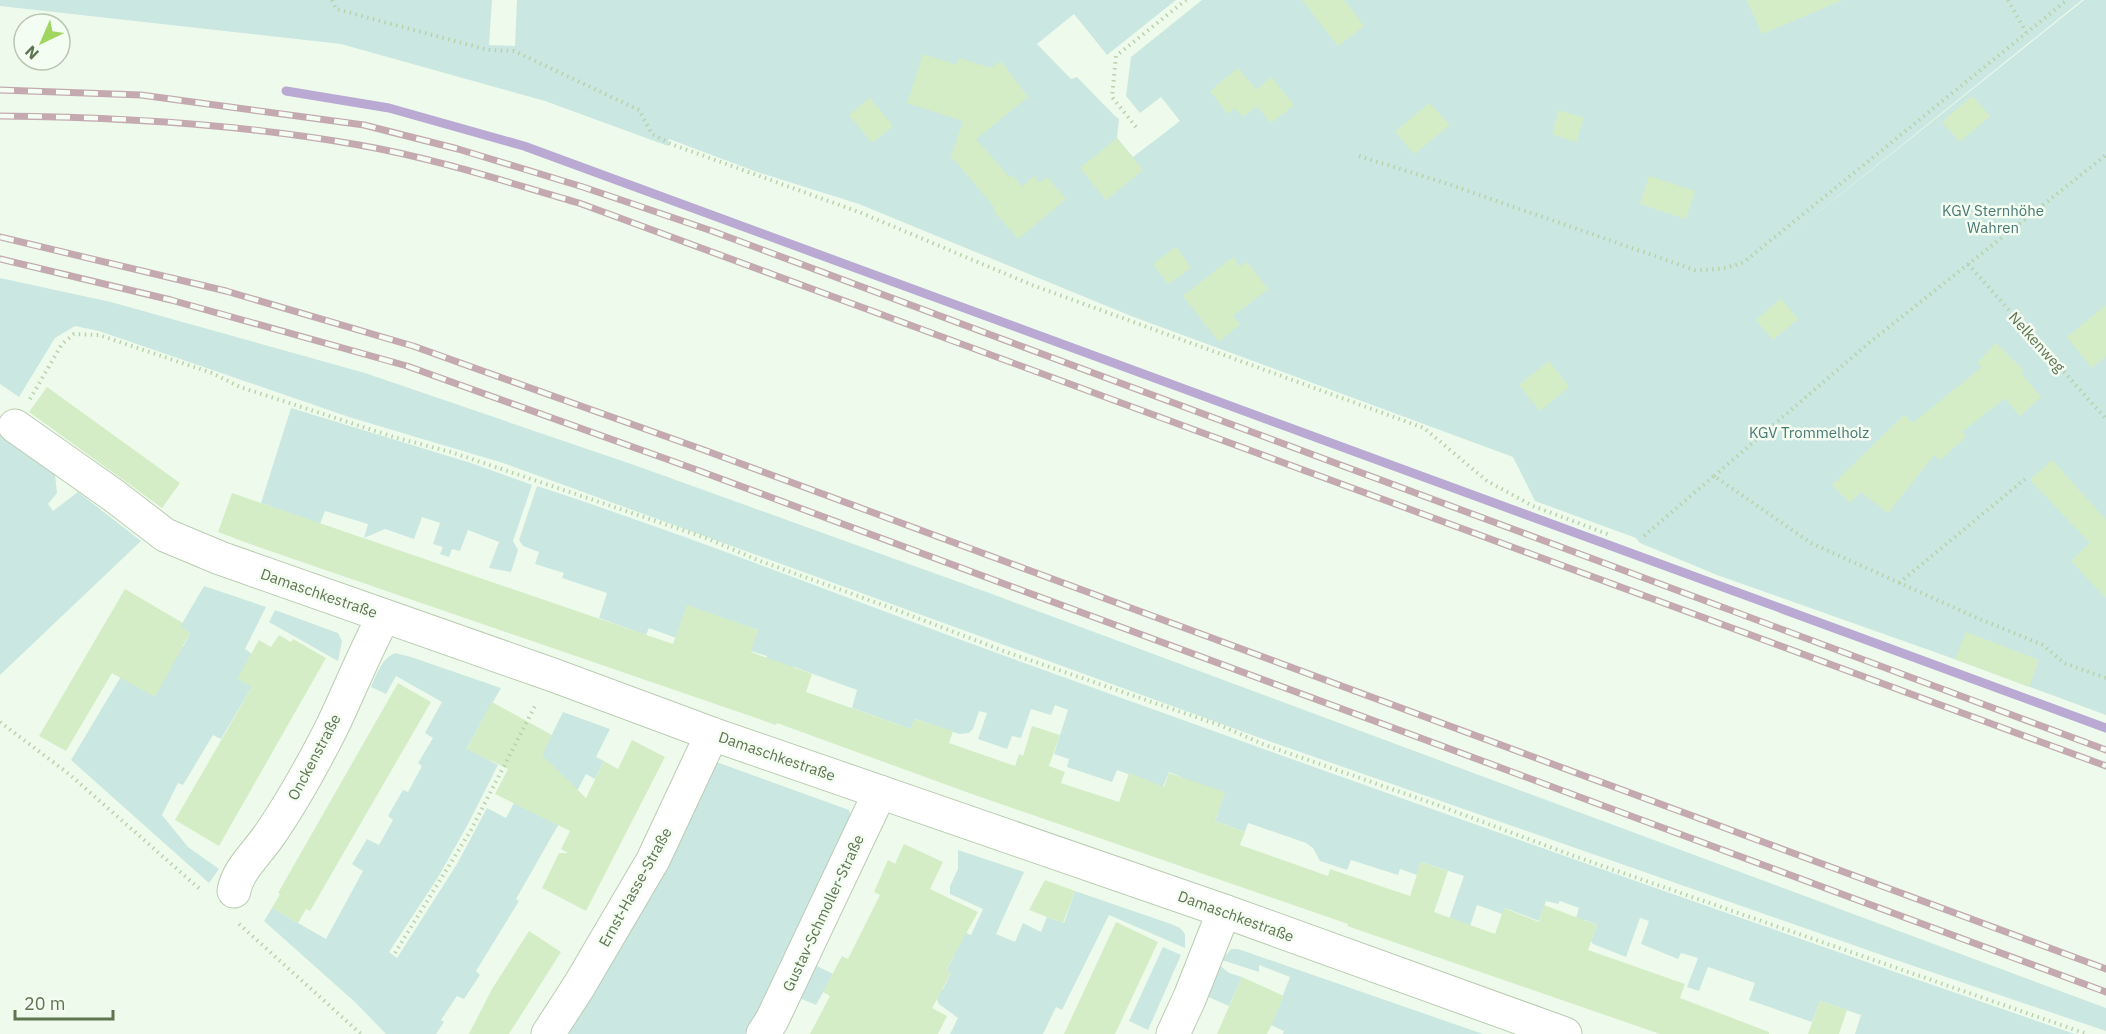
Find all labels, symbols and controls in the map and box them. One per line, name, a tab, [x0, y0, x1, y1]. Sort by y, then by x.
north arrow	[12, 12, 72, 72]
text: N	[20, 42, 43, 64]
park label: KGV Sternhöhe Wahren	[1942, 201, 2044, 237]
street label: Nelkenweg	[2005, 308, 2069, 376]
park label: KGV Trommelholz	[1749, 423, 1869, 442]
street label: Damaschkestraße	[258, 564, 380, 622]
street label: Onckenstraße	[283, 711, 345, 803]
street label: Damaschkestraße	[716, 727, 838, 785]
street label: Ernst-Hasse-Straße	[594, 824, 676, 950]
street label: Gustav-Schmoller-Straße	[778, 832, 868, 994]
street label: Damaschkestraße	[1175, 886, 1297, 946]
scale bar	[15, 983, 112, 1021]
text: 20 m	[24, 992, 66, 1015]

